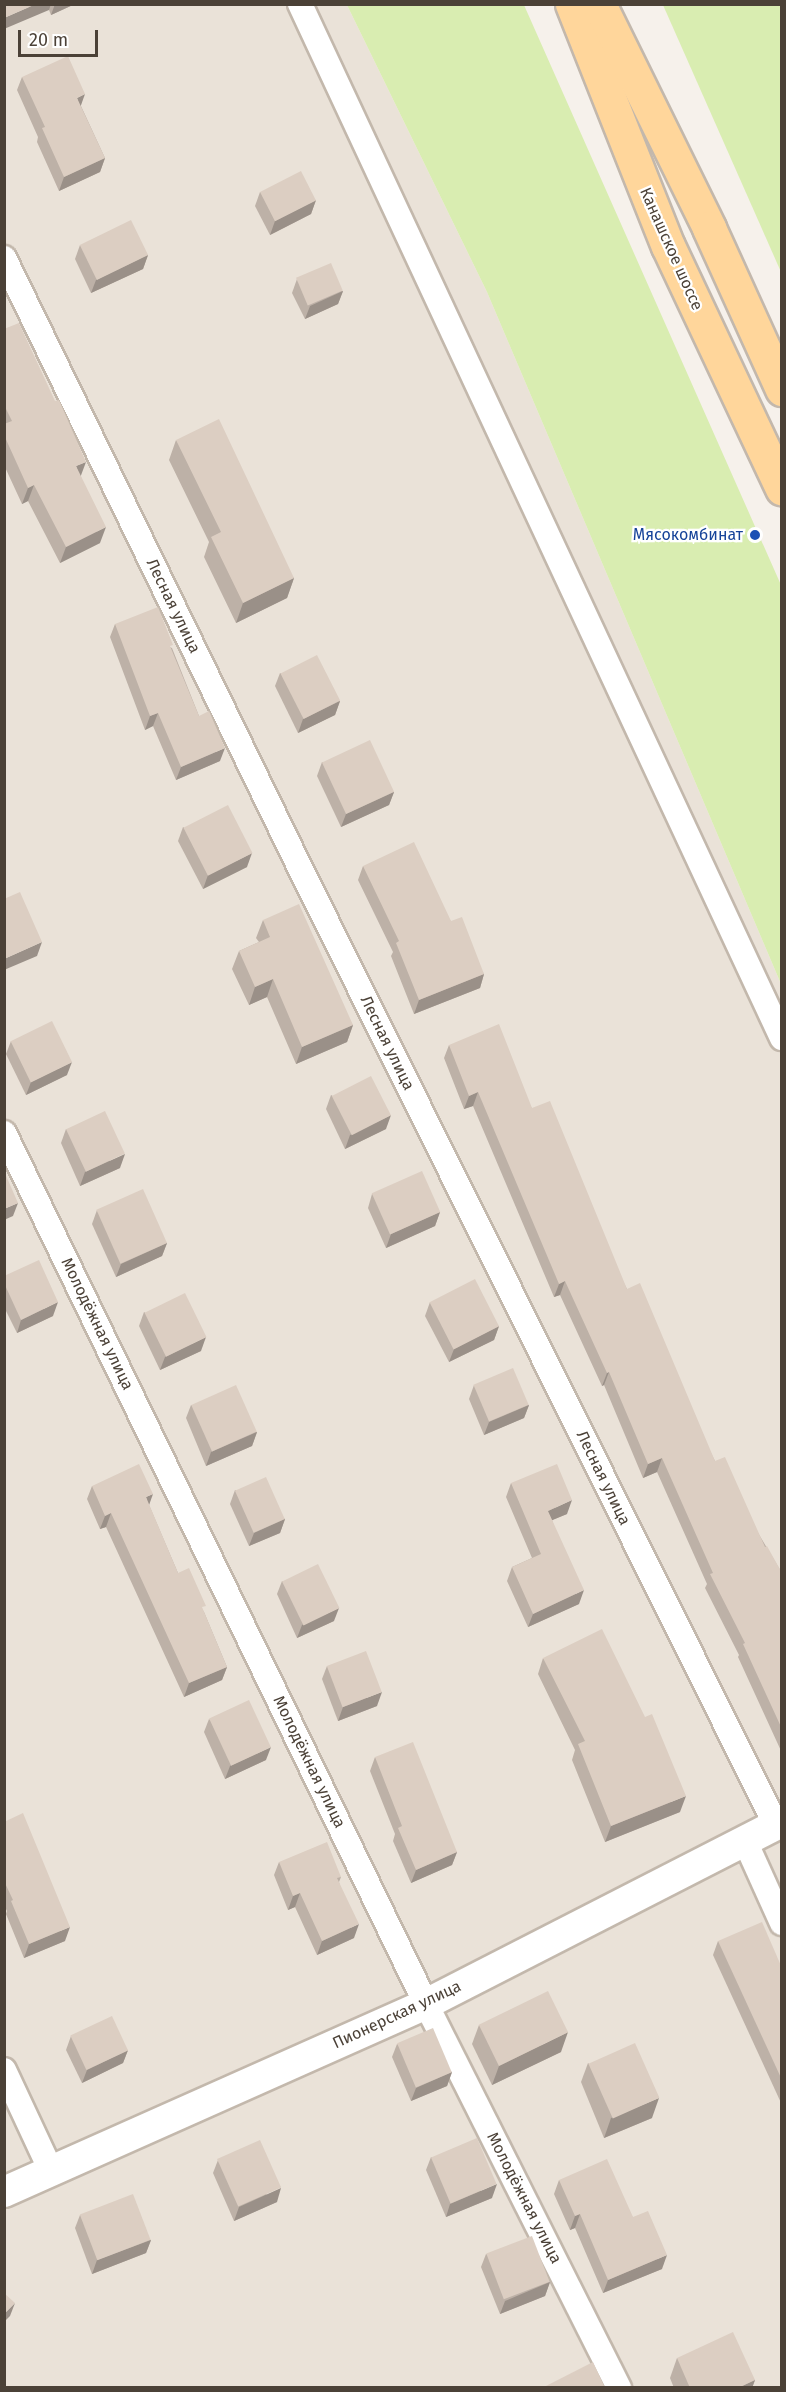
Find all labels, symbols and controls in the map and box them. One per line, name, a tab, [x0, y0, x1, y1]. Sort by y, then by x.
scale bar	[21, 18, 100, 56]
text: 20 m	[29, 29, 68, 51]
street label: Канашское шоссе	[635, 185, 707, 313]
place label: Мясокомбинат	[633, 525, 743, 545]
marker: Мясокомбинат	[748, 528, 762, 542]
street label: Лесная улица	[142, 556, 204, 656]
street label: Лесная улица	[356, 993, 418, 1093]
street label: Молодёжная улица	[57, 1255, 137, 1393]
street label: Лесная улица	[572, 1428, 634, 1528]
street label: Молодёжная улица	[269, 1693, 349, 1831]
street label: Пионерская улица	[330, 1977, 464, 2053]
street label: Молодёжная улица	[483, 2129, 565, 2267]

